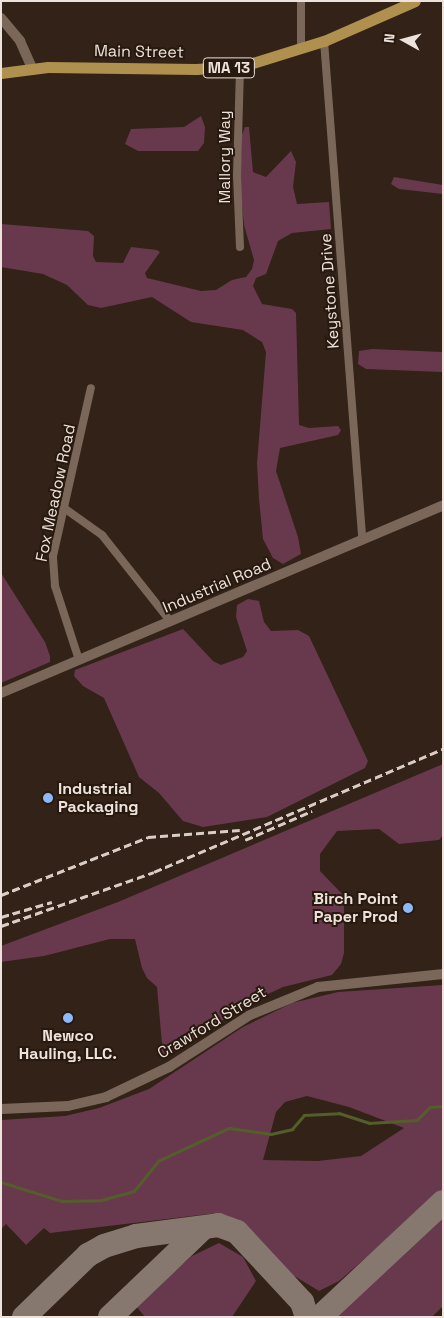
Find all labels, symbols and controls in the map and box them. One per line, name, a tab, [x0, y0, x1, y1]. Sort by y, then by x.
north arrow	[379, 15, 429, 65]
text: N	[380, 32, 399, 44]
street label: Main Street	[94, 42, 184, 62]
road number: MA 13	[203, 56, 255, 80]
street label: Mallory Way	[215, 110, 235, 204]
street label: Keystone Drive	[316, 233, 344, 349]
street label: Fox Meadow Road	[32, 423, 80, 563]
street label: Industrial Road	[160, 555, 274, 617]
place label: Industrial Packaging	[58, 779, 138, 817]
marker: Industrial Packaging	[42, 792, 54, 804]
place label: Birch Point Paper Prod	[313, 889, 398, 927]
marker: Birch Point Paper Prod	[402, 902, 414, 914]
street label: Crawford Street	[154, 983, 270, 1063]
marker: Newco Hauling, LLC.	[62, 1012, 74, 1024]
place label: Newco Hauling, LLC.	[19, 1026, 117, 1064]

